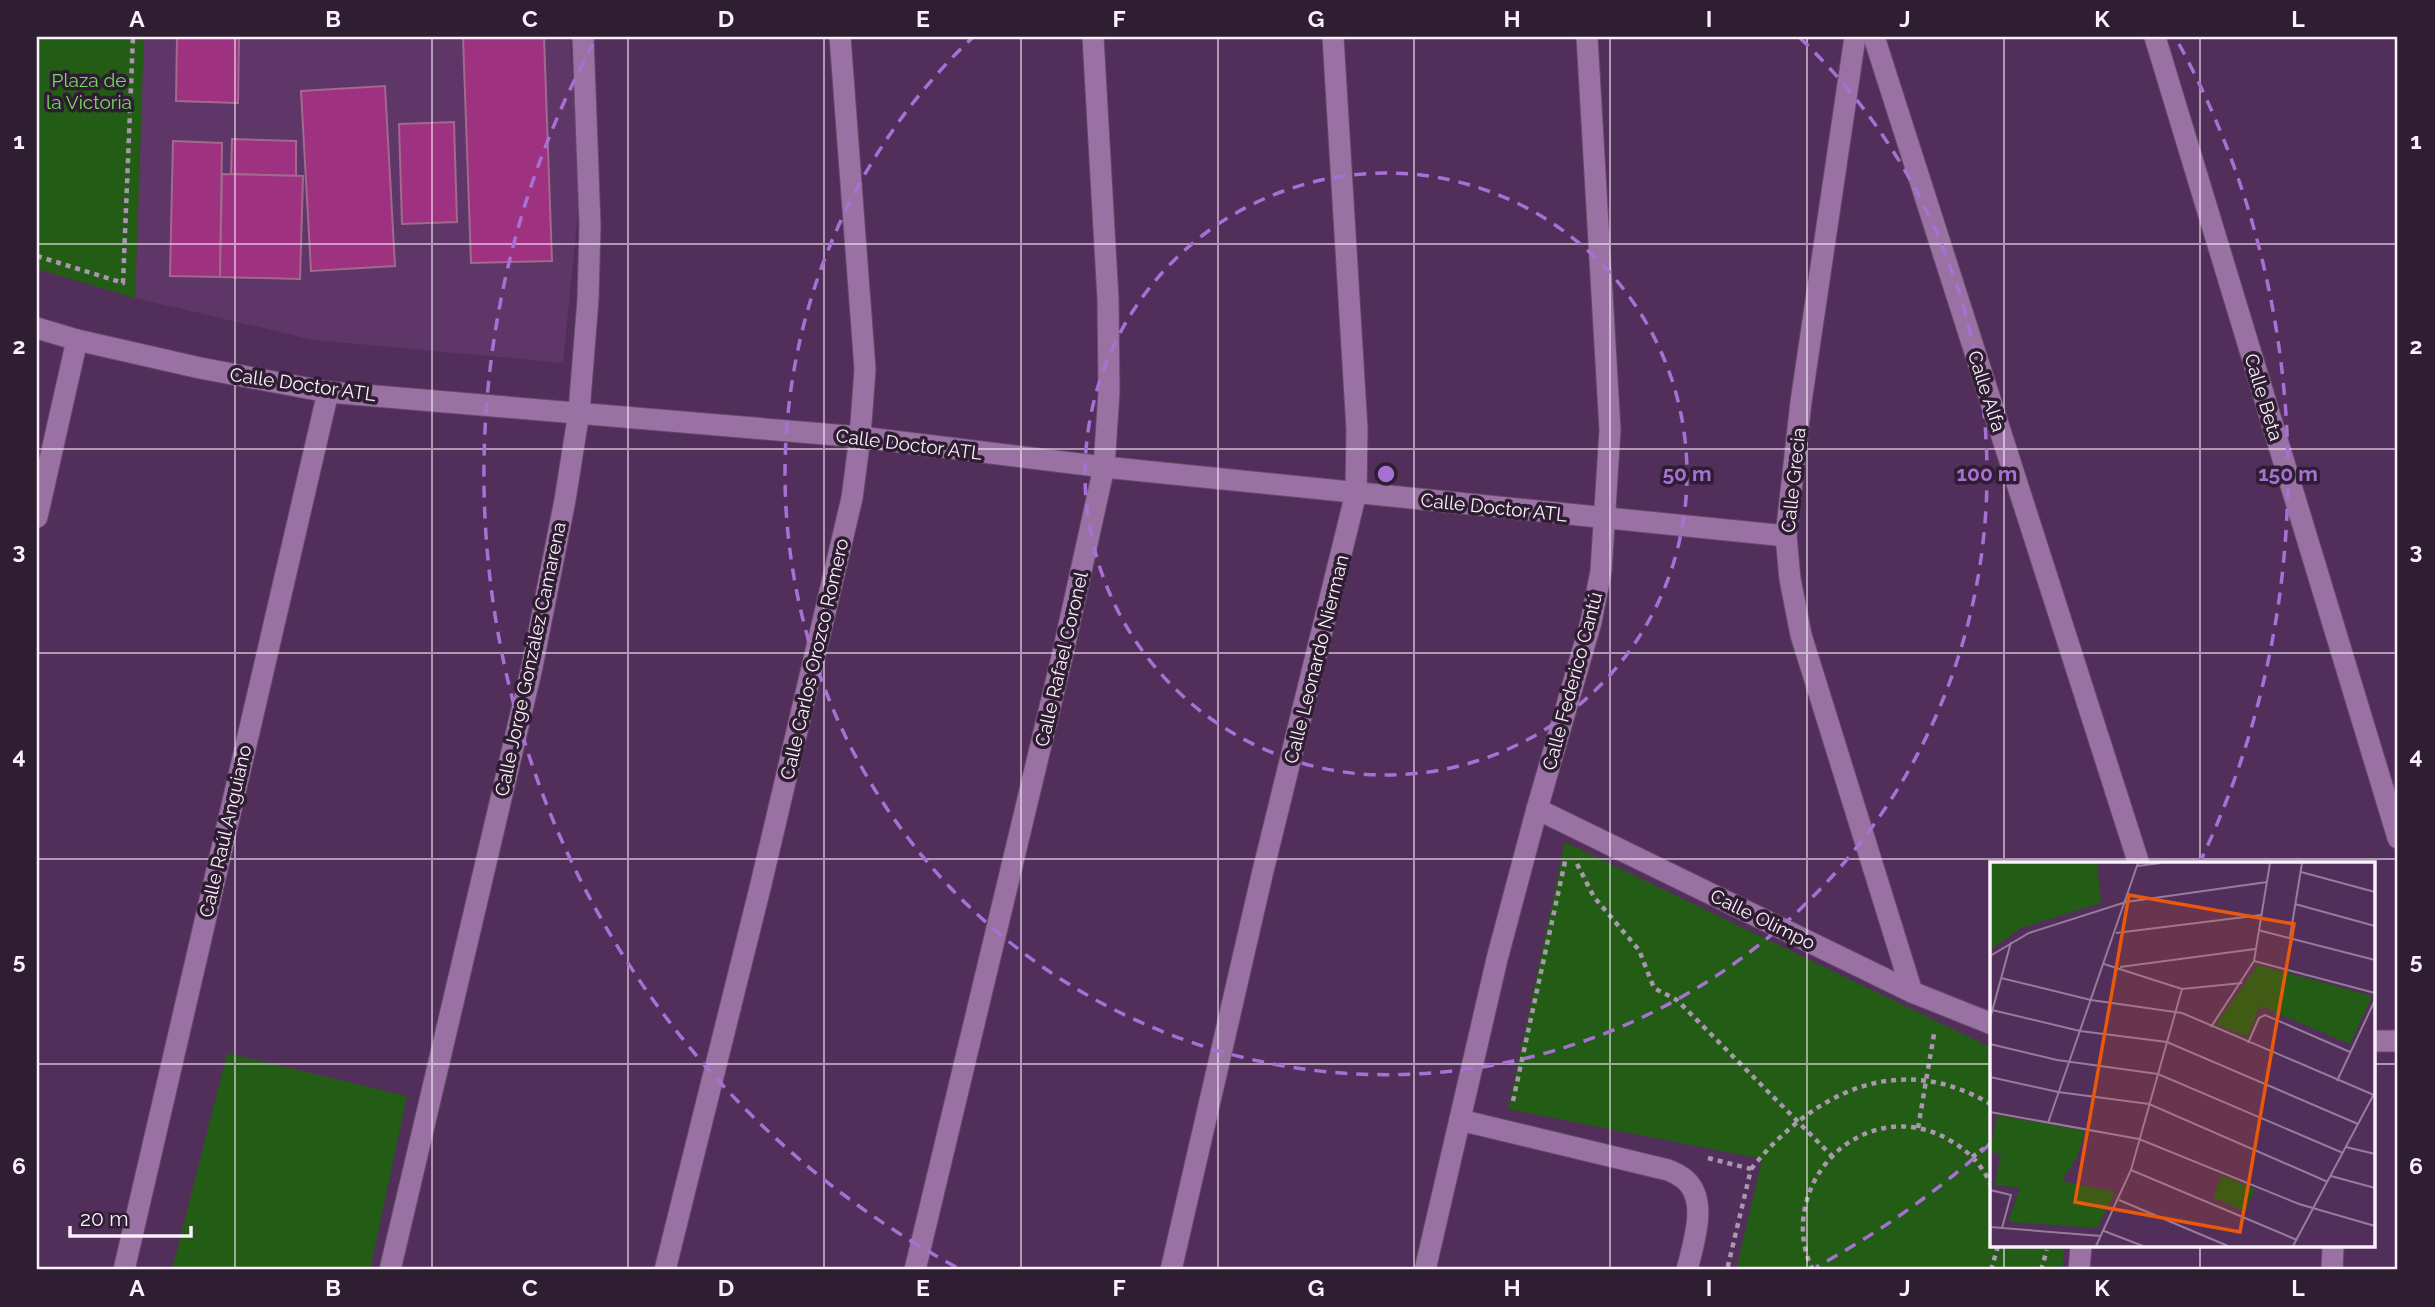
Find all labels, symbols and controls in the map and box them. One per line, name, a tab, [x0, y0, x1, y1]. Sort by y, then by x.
text: A	[129, 5, 145, 32]
text: B	[325, 5, 341, 32]
text: C	[522, 5, 538, 32]
text: D	[718, 5, 734, 32]
text: E	[916, 5, 930, 32]
text: F	[1112, 5, 1126, 32]
text: G	[1308, 5, 1324, 32]
text: H	[1503, 5, 1521, 32]
text: I	[1706, 5, 1712, 32]
text: J	[1899, 5, 1911, 32]
text: K	[2094, 5, 2110, 32]
text: L	[2291, 5, 2305, 32]
park label: Plaza de la Victoria	[46, 69, 132, 113]
text: 1	[13, 127, 25, 154]
text: 1	[2410, 127, 2422, 154]
text: 2	[13, 332, 25, 359]
text: 2	[2410, 332, 2422, 359]
street label: Calle Alfa	[1964, 348, 2010, 434]
street label: Calle Beta	[2240, 351, 2288, 443]
street label: Calle Doctor ATL	[229, 363, 377, 405]
street label: Calle Doctor ATL	[835, 424, 983, 464]
street label: Calle Grecia	[1777, 426, 1809, 534]
text: 50 m	[1662, 461, 1712, 486]
text: 100 m	[1957, 461, 2017, 486]
text: 150 m	[2258, 461, 2318, 486]
centre of rings	[1374, 462, 1398, 486]
street label: Calle Doctor ATL	[1420, 488, 1568, 526]
street label: Calle Jorge González Camarena	[490, 520, 570, 798]
street label: Calle Carlos Orozco Romero	[775, 536, 853, 782]
text: 3	[13, 537, 25, 564]
text: 3	[2410, 537, 2422, 564]
street label: Calle Leonardo Nierman	[1279, 552, 1353, 766]
street label: Calle Rafael Coronel	[1030, 569, 1092, 749]
street label: Calle Federico Cantú	[1538, 589, 1606, 773]
text: 4	[12, 742, 26, 769]
text: 4	[2409, 742, 2423, 769]
street label: Calle Raúl Anguiano	[194, 743, 256, 919]
inset map	[1990, 862, 2376, 1248]
street label: Calle Olimpo	[1707, 884, 1819, 954]
text: 5	[13, 947, 26, 974]
text: 5	[2410, 947, 2423, 974]
text: 6	[12, 1152, 26, 1179]
text: 6	[2409, 1152, 2423, 1179]
scale bar	[70, 1195, 191, 1239]
text: 20 m	[80, 1206, 128, 1231]
text: A	[129, 1274, 145, 1301]
text: B	[325, 1274, 341, 1301]
text: C	[522, 1274, 538, 1301]
text: D	[718, 1274, 734, 1301]
text: E	[916, 1274, 930, 1301]
text: F	[1112, 1274, 1126, 1301]
text: G	[1308, 1274, 1324, 1301]
text: H	[1503, 1274, 1521, 1301]
text: I	[1706, 1274, 1712, 1301]
text: J	[1899, 1274, 1911, 1301]
text: K	[2094, 1274, 2110, 1301]
text: L	[2291, 1274, 2305, 1301]

